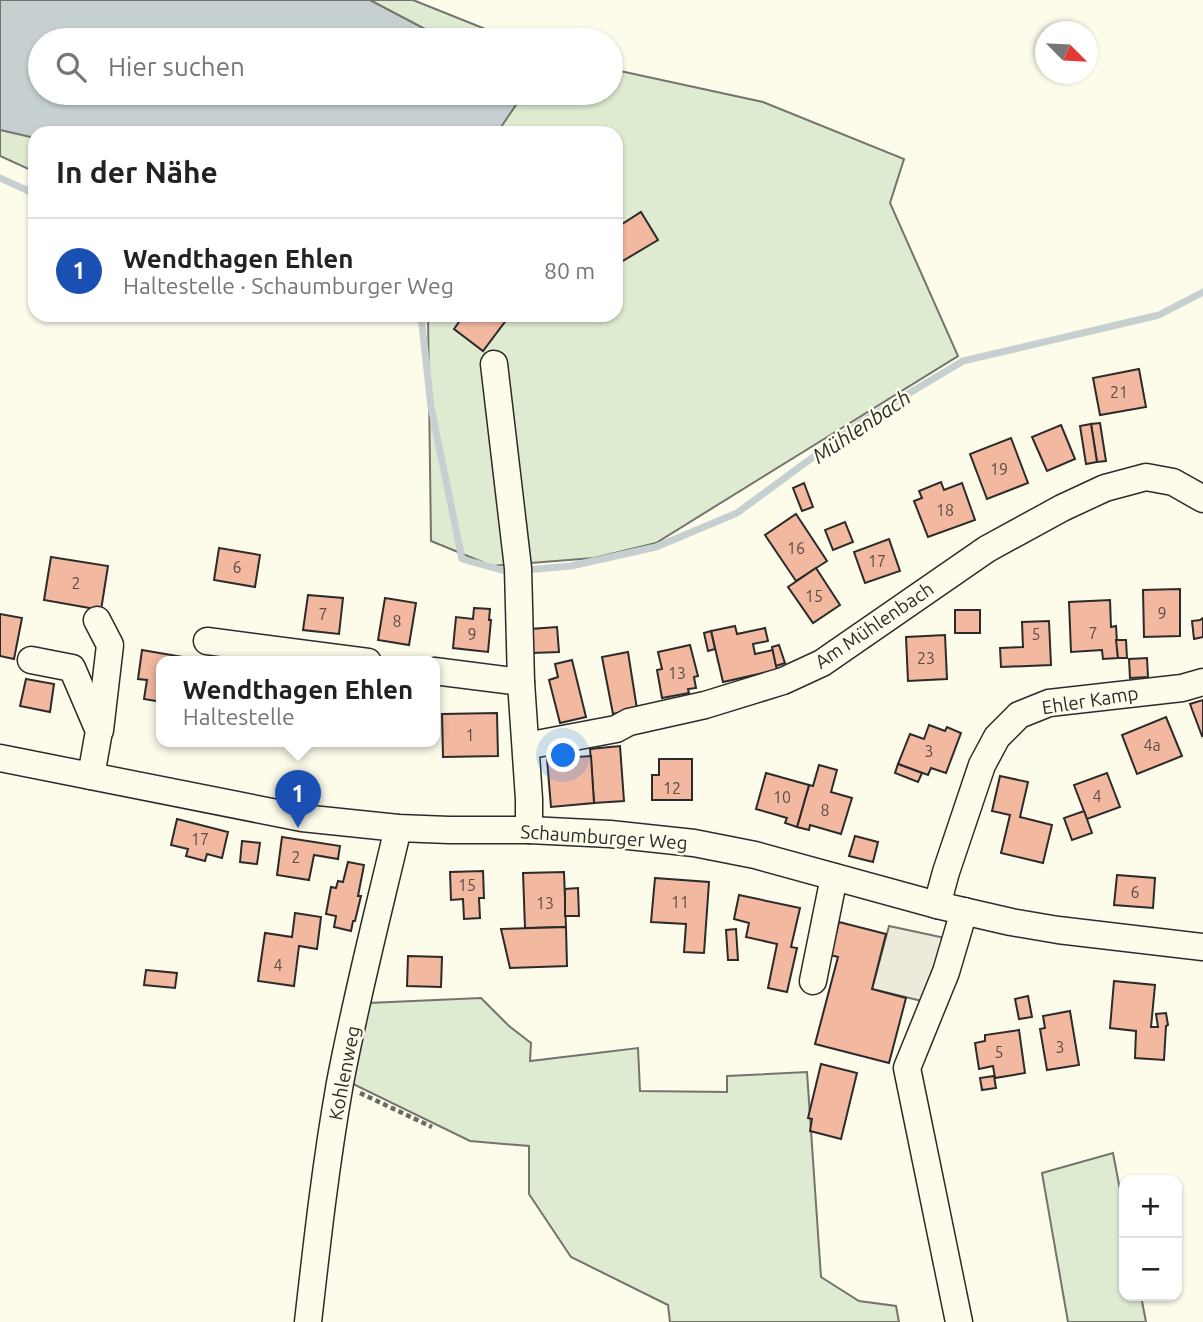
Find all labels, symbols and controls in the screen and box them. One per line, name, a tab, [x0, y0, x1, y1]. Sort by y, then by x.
north arrow	[1035, 21, 1098, 84]
search box	[28, 28, 623, 105]
icon: search	[52, 48, 90, 86]
text: Hier suchen	[108, 52, 245, 81]
text: In der Nähe	[56, 155, 218, 189]
text: Wendthagen Ehlen	[123, 244, 353, 273]
text: 1	[73, 258, 85, 283]
text: 80 m	[544, 258, 595, 283]
text: Haltestelle · Schaumburger Weg	[123, 273, 454, 298]
house number: 21	[1110, 383, 1128, 401]
water label: Mühlenbach	[807, 384, 915, 468]
house number: 19	[990, 460, 1008, 478]
house number: 18	[936, 501, 954, 519]
house number: 16	[787, 539, 805, 557]
house number: 17	[868, 552, 886, 570]
house number: 6	[232, 558, 242, 576]
house number: 2	[71, 574, 81, 592]
street label: Am Mühlenbach	[811, 577, 937, 673]
house number: 15	[805, 587, 823, 605]
house number: 9	[1157, 604, 1167, 622]
house number: 7	[318, 605, 328, 623]
house number: 8	[392, 612, 402, 630]
house number: 7	[1088, 624, 1098, 642]
house number: 9	[467, 625, 477, 643]
house number: 5	[1031, 625, 1041, 643]
house number: 23	[917, 649, 935, 667]
popup	[156, 656, 440, 747]
house number: 13	[668, 664, 686, 682]
text: Wendthagen Ehlen	[183, 675, 413, 704]
street label: Ehler Kamp	[1040, 682, 1140, 718]
text: Haltestelle	[183, 704, 295, 729]
house number: 1	[465, 726, 475, 744]
house number: 4a	[1143, 736, 1161, 754]
your location	[546, 738, 580, 772]
house number: 3	[924, 742, 934, 760]
pin: 1	[275, 770, 321, 828]
house number: 12	[663, 779, 681, 797]
house number: 4	[1092, 787, 1102, 805]
house number: 10	[773, 788, 791, 806]
house number: 8	[820, 801, 830, 819]
street label: Schaumburger Weg	[520, 820, 688, 854]
house number: 17	[191, 830, 209, 848]
house number: 2	[291, 848, 301, 866]
house number: 15	[458, 876, 476, 894]
house number: 6	[1130, 883, 1140, 901]
house number: 11	[671, 893, 689, 911]
house number: 13	[536, 894, 554, 912]
house number: 4	[273, 956, 283, 974]
street label: Kohlenweg	[324, 1024, 364, 1122]
house number: 3	[1055, 1038, 1065, 1056]
house number: 5	[994, 1043, 1004, 1061]
map controls	[1119, 1175, 1182, 1301]
button: +	[1119, 1175, 1182, 1238]
button: −	[1119, 1238, 1182, 1301]

